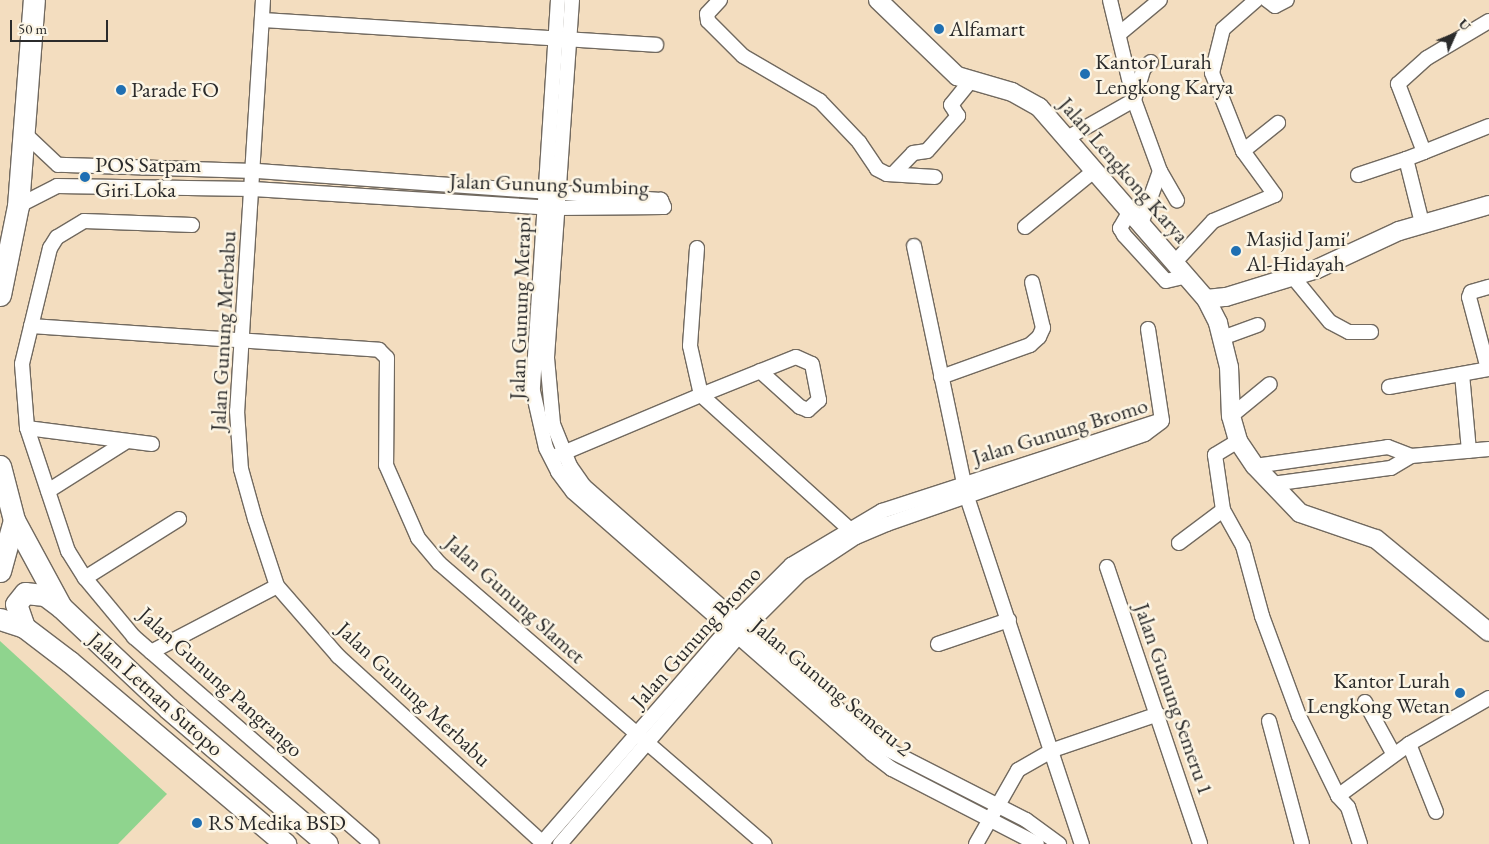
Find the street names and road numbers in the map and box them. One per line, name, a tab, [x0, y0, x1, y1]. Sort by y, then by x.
street label: Jalan Lengkong Karya	[1053, 92, 1195, 248]
street label: Jalan Gunung Sumbing	[449, 167, 649, 201]
street label: Jalan Gunung Merapi	[504, 216, 536, 400]
street label: Jalan Gunung Merbabu	[205, 230, 241, 432]
street label: Jalan Gunung Bromo	[969, 392, 1151, 470]
street label: Jalan Gunung Slamet	[439, 529, 591, 669]
street label: Jalan Gunung Bromo	[625, 561, 767, 713]
street label: Jalan Gunung Semeru 1	[1129, 600, 1219, 798]
street label: Jalan Gunung Pangrango	[133, 601, 309, 763]
street label: Jalan Gunung Semeru 2	[746, 612, 918, 762]
street label: Jalan Gunung Merbabu	[332, 616, 496, 772]
street label: Jalan Letnan Sutopo	[83, 626, 229, 762]

